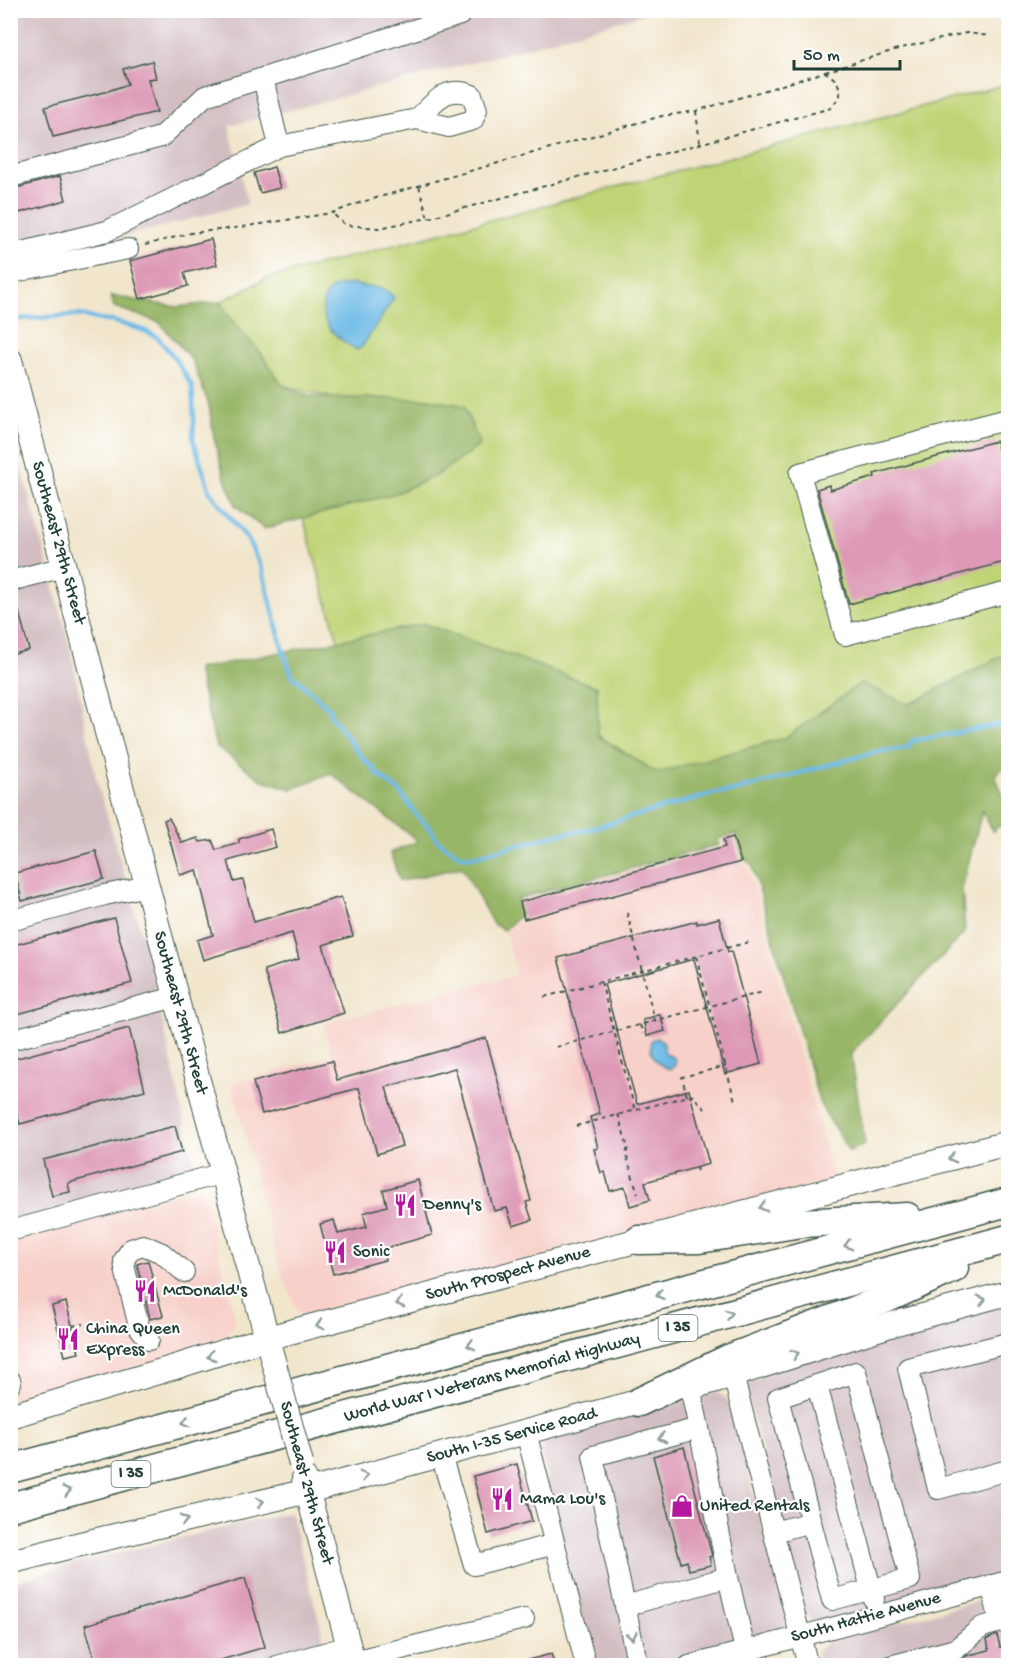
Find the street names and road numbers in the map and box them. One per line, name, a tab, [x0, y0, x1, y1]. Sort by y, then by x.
street label: Southeast 29th Street	[26, 459, 90, 628]
street label: Southeast 29th Street	[148, 929, 212, 1098]
street label: South Prospect Avenue	[423, 1242, 593, 1306]
road number: I 35	[658, 1315, 698, 1341]
street label: World War I Veterans Memorial Highway	[342, 1328, 642, 1428]
street label: Southeast 29th Street	[274, 1399, 338, 1568]
street label: South I-35 Service Road	[425, 1403, 601, 1469]
road number: I 35	[112, 1461, 150, 1487]
street label: South Hattie Avenue	[789, 1588, 944, 1648]

